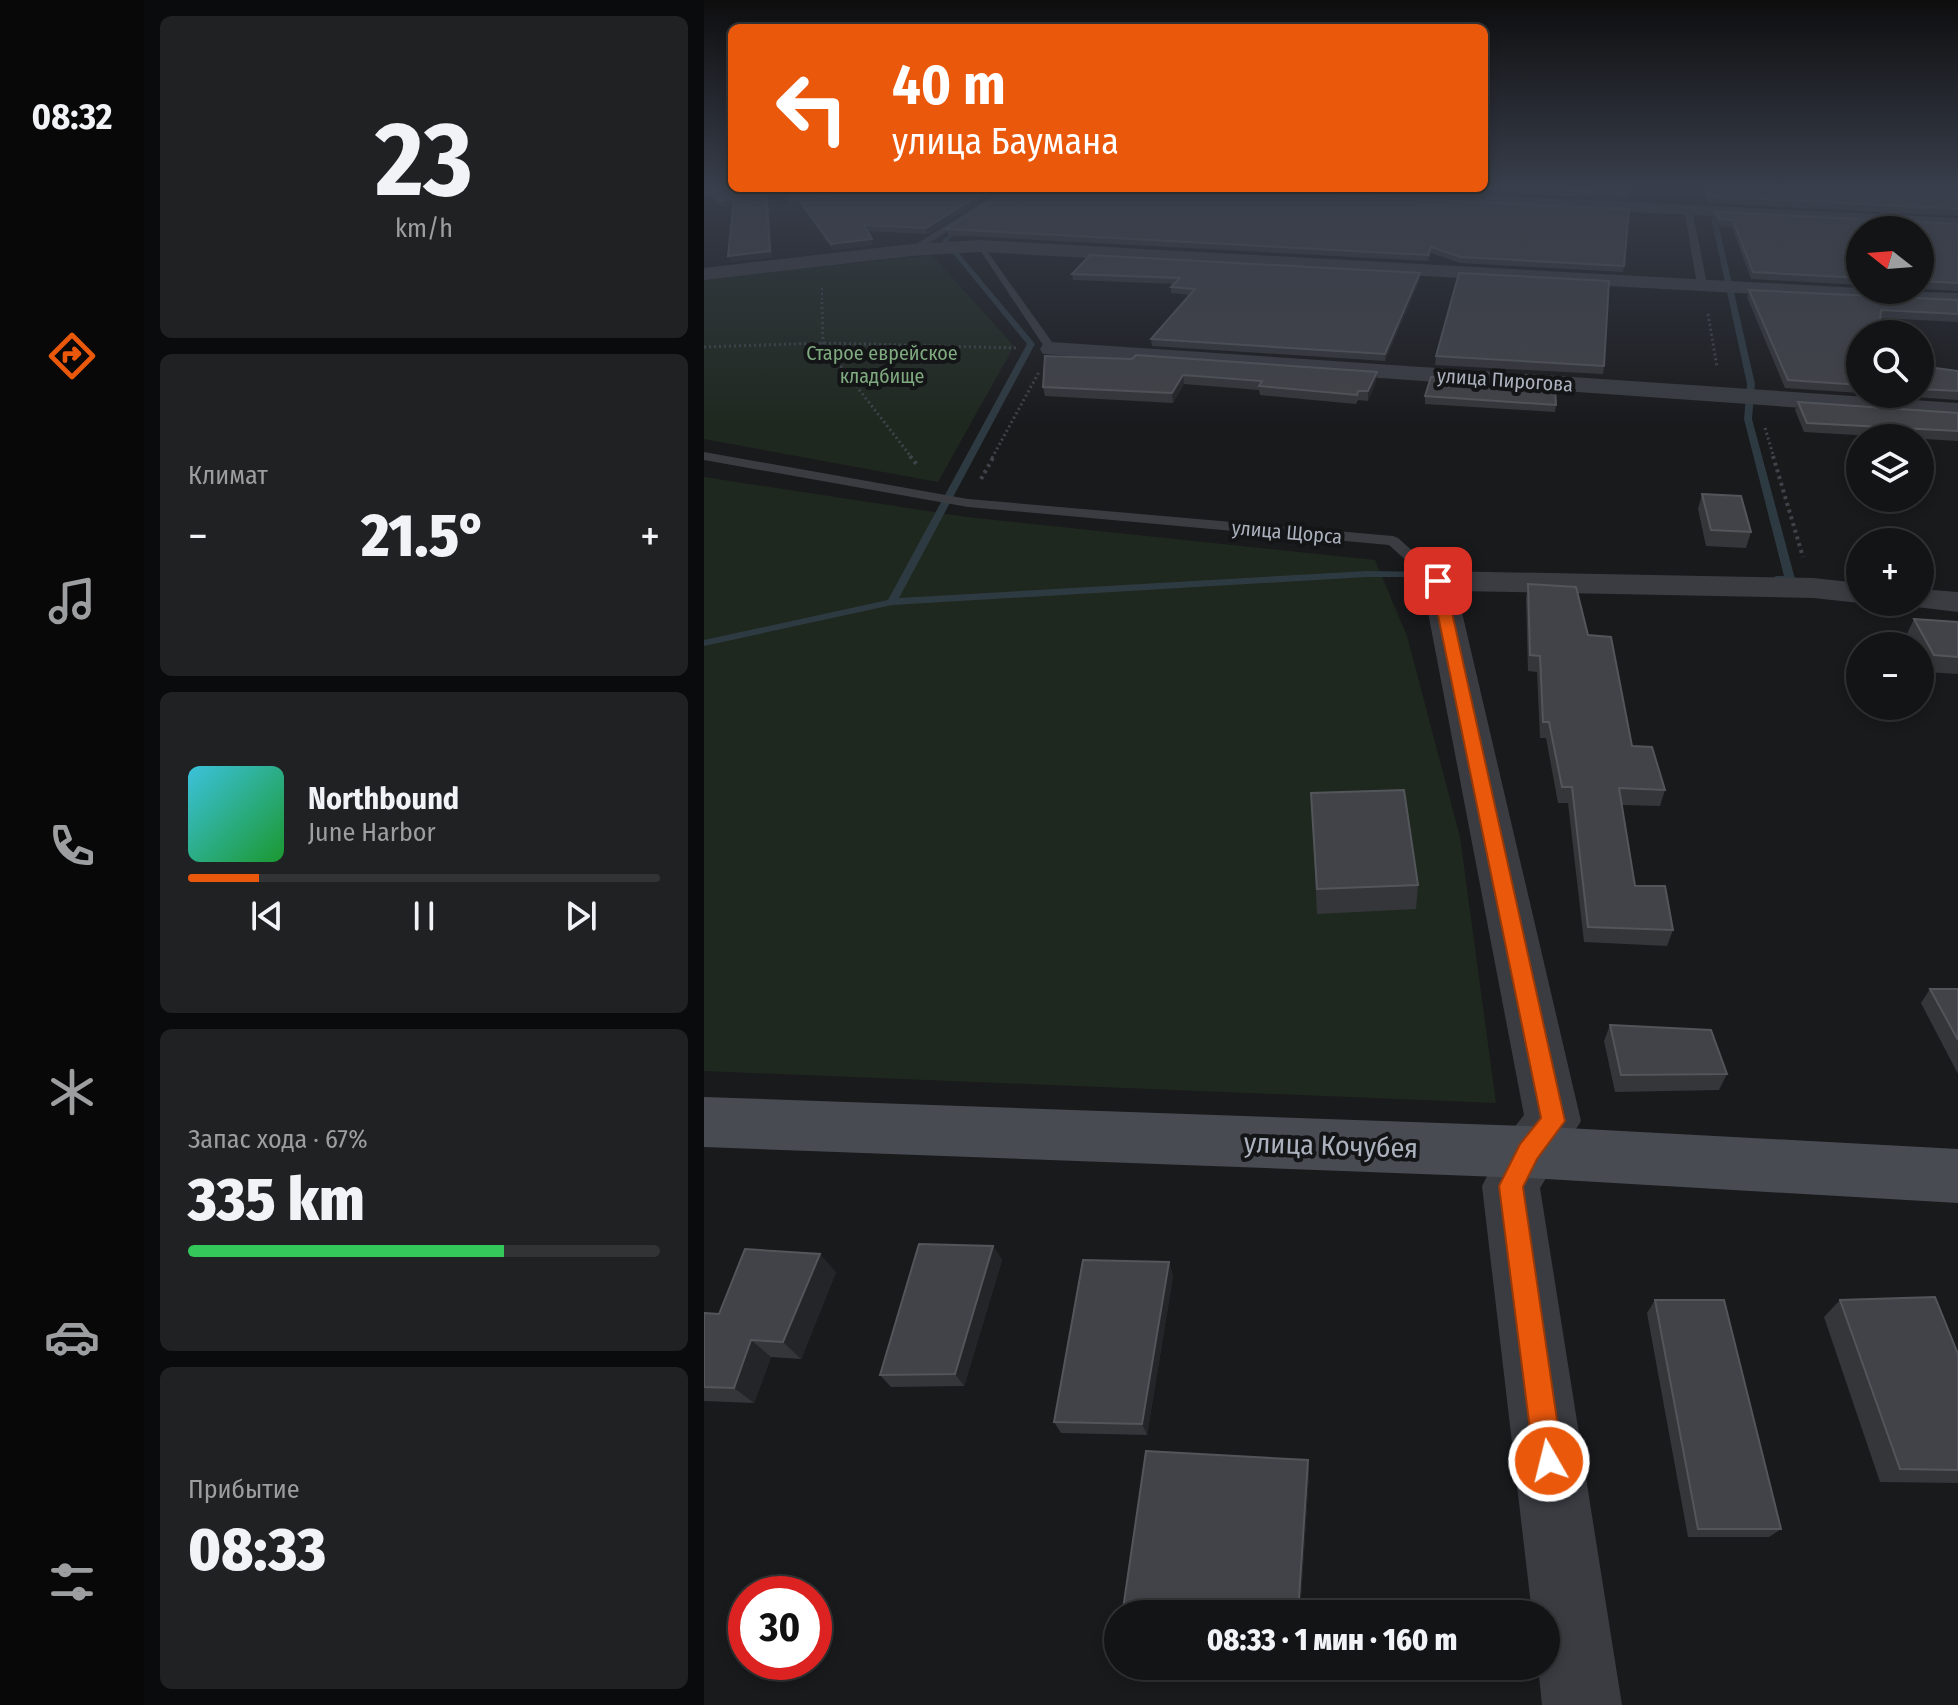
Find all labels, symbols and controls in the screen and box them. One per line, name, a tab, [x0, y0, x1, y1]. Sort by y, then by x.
text: 40 m	[892, 52, 1006, 119]
icon: left	[760, 56, 864, 160]
text: 08:32	[32, 95, 112, 139]
text: 23	[375, 98, 473, 223]
text: улица Баумана	[892, 120, 1119, 164]
text: km/h	[395, 213, 453, 244]
north arrow	[1846, 216, 1934, 304]
map controls	[1846, 216, 1934, 720]
button: search	[1846, 320, 1934, 408]
icon: directions	[44, 328, 100, 384]
park label: Старое еврейское кладбище	[806, 341, 958, 388]
street label: улица Пирогова	[1436, 363, 1574, 397]
button: layers	[1846, 424, 1934, 512]
text: Климат	[188, 460, 268, 491]
text: 21.5°	[361, 500, 487, 572]
text: −	[188, 510, 208, 563]
text: +	[640, 510, 660, 563]
street label: улица Щорса	[1231, 515, 1343, 549]
button: +	[1846, 528, 1934, 616]
pin	[1404, 547, 1472, 615]
icon: arrive	[1416, 559, 1460, 603]
icon: music	[44, 573, 100, 629]
button: −	[1846, 632, 1934, 720]
text: Northbound	[308, 781, 459, 817]
text: June Harbor	[308, 817, 436, 848]
icon: phone	[44, 818, 100, 874]
icon: previous	[245, 894, 289, 938]
icon: pause	[402, 894, 446, 938]
icon: next	[559, 894, 603, 938]
icon: climate	[44, 1064, 100, 1120]
text: Запас хода · 67%	[188, 1124, 368, 1155]
street label: улица Кочубея	[1243, 1126, 1419, 1165]
text: 335 km	[188, 1164, 365, 1236]
icon: car	[44, 1309, 100, 1365]
position arrow	[1507, 1419, 1591, 1503]
text: Прибытие	[188, 1474, 300, 1505]
text: 08:33	[188, 1514, 326, 1586]
icon: filters	[44, 1554, 100, 1610]
speed limit sign: 30	[728, 1576, 832, 1680]
text: 08:33 · 1 мин · 160 m	[1207, 1622, 1457, 1658]

